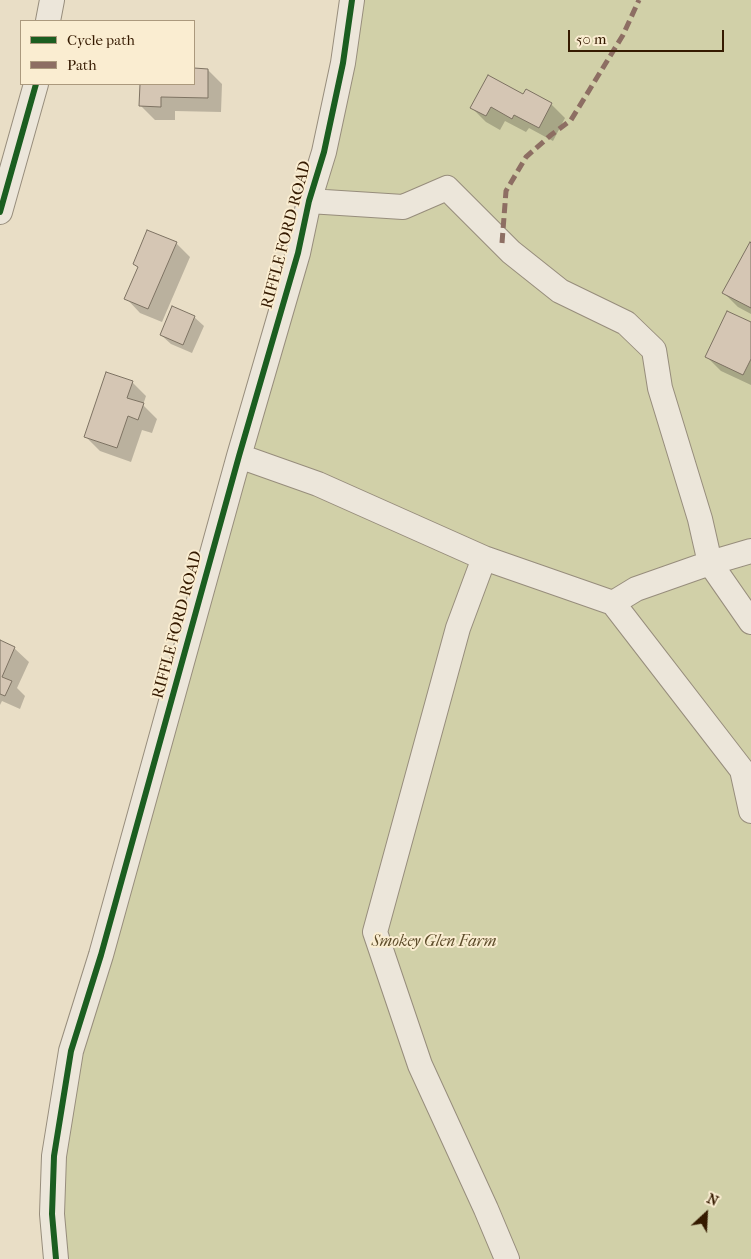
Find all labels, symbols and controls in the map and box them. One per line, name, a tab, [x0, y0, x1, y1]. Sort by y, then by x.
legend	[20, 20, 195, 85]
scale bar	[571, 20, 727, 52]
text: 50 m	[576, 30, 606, 48]
text: Cycle path	[67, 31, 135, 49]
text: Path	[67, 56, 97, 74]
street label: RIFFLE FORD ROAD	[258, 159, 316, 311]
street label: RIFFLE FORD ROAD	[149, 549, 207, 701]
park label: Smokey Glen Farm	[372, 932, 496, 952]
north arrow	[681, 1189, 731, 1239]
text: N	[704, 1190, 721, 1210]

